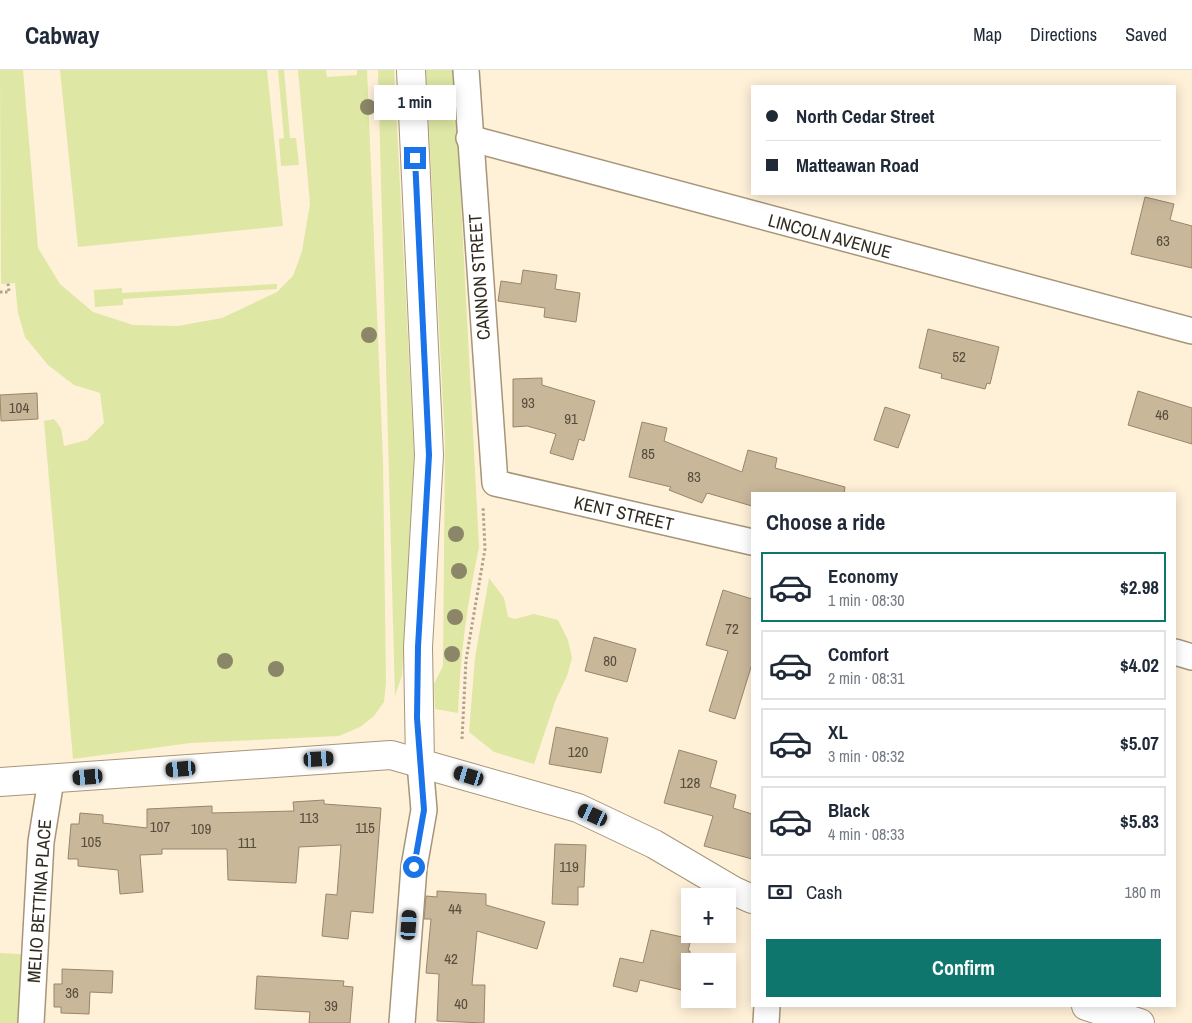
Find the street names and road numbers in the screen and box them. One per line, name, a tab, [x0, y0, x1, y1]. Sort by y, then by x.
street label: LINCOLN AVENUE	[765, 208, 895, 264]
street label: CANNON STREET	[462, 213, 496, 341]
street label: KENT STREET	[572, 489, 676, 537]
street label: MELIO BETTINA PLACE	[21, 818, 57, 984]

